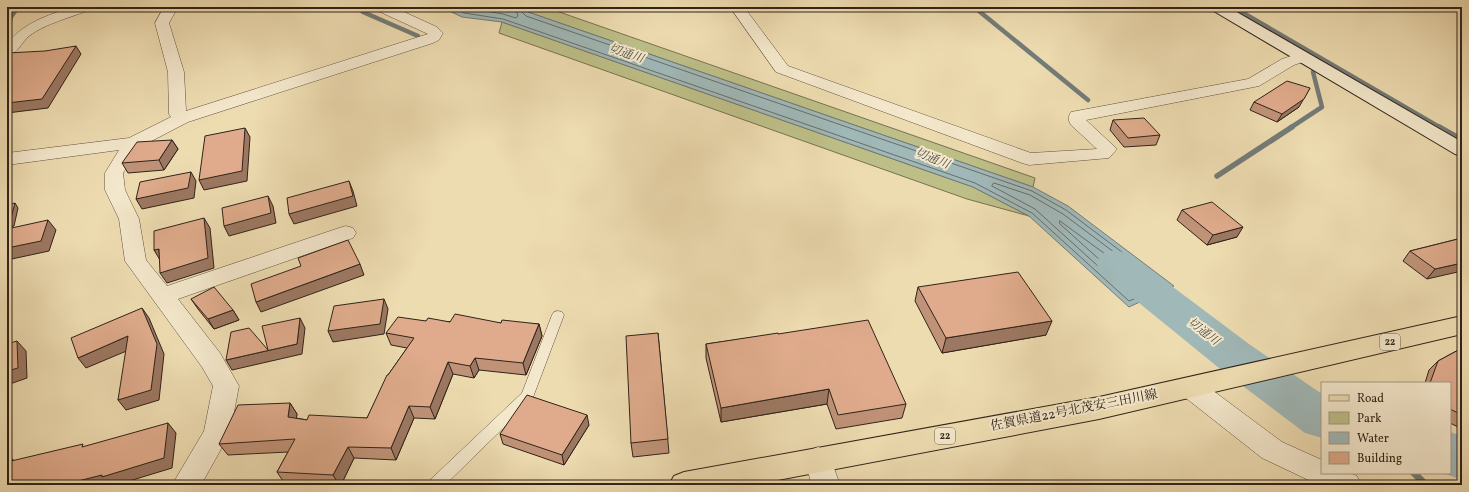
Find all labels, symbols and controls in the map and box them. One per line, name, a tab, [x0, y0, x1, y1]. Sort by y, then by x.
water label: 切通川	[606, 41, 648, 68]
water label: 切通川	[912, 145, 954, 174]
water label: 切通川	[1184, 315, 1224, 351]
road number: 22	[1380, 334, 1400, 350]
legend	[1321, 382, 1451, 474]
street label: 佐賀県道22号北茂安三田川線	[989, 386, 1159, 436]
text: Road	[1357, 391, 1384, 407]
text: Park	[1357, 411, 1382, 427]
road number: 22	[935, 428, 955, 444]
text: Water	[1357, 431, 1389, 447]
text: Building	[1357, 451, 1402, 467]

